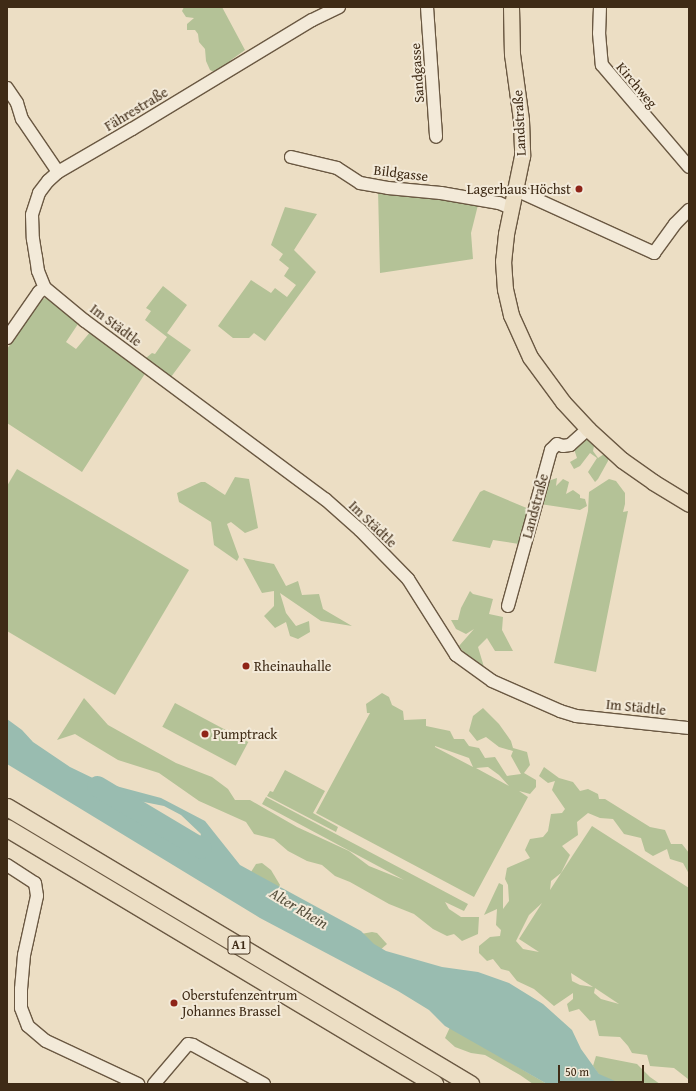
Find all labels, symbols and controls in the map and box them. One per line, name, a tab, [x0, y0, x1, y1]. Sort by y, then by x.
street label: Sandgasse	[407, 42, 427, 104]
street label: Kirchweg	[613, 59, 661, 111]
street label: Fährestraße	[101, 84, 171, 134]
street label: Landstraße	[509, 89, 529, 157]
street label: Bildgasse	[373, 161, 429, 185]
place label: Lagerhaus Höchst	[467, 181, 571, 197]
marker: Lagerhaus Höchst	[574, 184, 584, 194]
street label: Im Städtle	[87, 300, 145, 350]
street label: Landstraße	[518, 472, 552, 540]
street label: Im Städtle	[346, 497, 400, 551]
place label: Rheinauhalle	[254, 658, 331, 674]
marker: Rheinauhalle	[241, 661, 251, 671]
street label: Im Städtle	[605, 696, 667, 718]
place label: Pumptrack	[213, 726, 277, 742]
marker: Pumptrack	[200, 729, 210, 739]
water label: Alter Rhein	[267, 884, 331, 932]
road number: A1	[227, 934, 251, 956]
place label: Oberstufenzentrum Johannes Brassel	[182, 987, 297, 1020]
marker: Oberstufenzentrum Johannes Brassel	[169, 998, 179, 1008]
scale bar	[560, 1057, 646, 1083]
text: 50 m	[565, 1063, 589, 1080]

